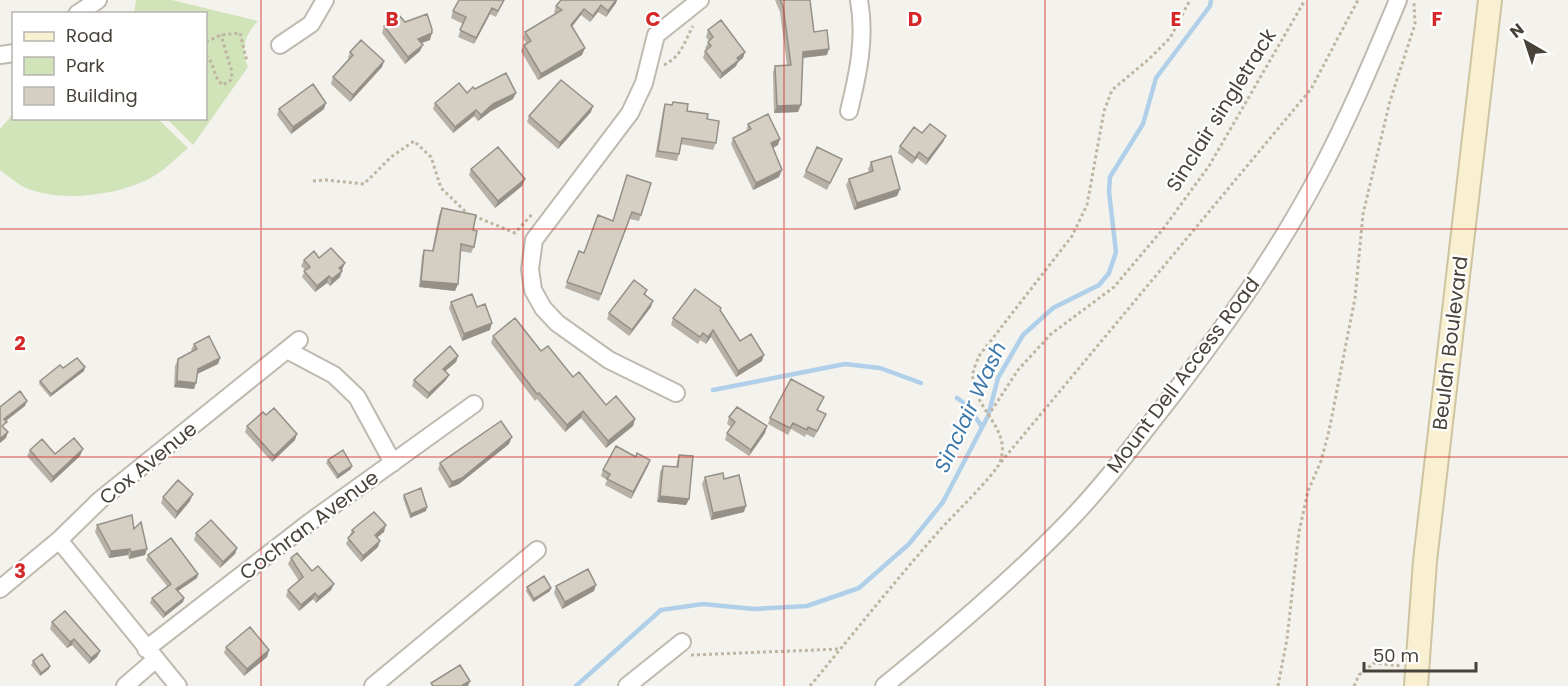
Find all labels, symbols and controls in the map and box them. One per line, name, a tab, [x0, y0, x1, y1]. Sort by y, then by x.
text: B	[385, 5, 399, 33]
text: C	[645, 5, 661, 33]
text: D	[908, 5, 922, 33]
text: E	[1171, 5, 1181, 33]
text: F	[1432, 5, 1443, 33]
legend	[12, 12, 207, 120]
north arrow	[1496, 12, 1556, 72]
text: N	[1505, 18, 1529, 43]
text: Road	[66, 23, 113, 48]
street label: Sinclair singletrack	[1159, 23, 1283, 197]
text: Park	[66, 53, 105, 78]
text: Building	[66, 83, 138, 108]
street label: Beulah Boulevard	[1425, 254, 1475, 432]
street label: Mount Dell Access Road	[1100, 271, 1266, 479]
text: 2	[14, 329, 26, 357]
water label: Sinclair Wash	[927, 337, 1013, 477]
street label: Cox Avenue	[93, 415, 203, 511]
street label: Cochran Avenue	[234, 463, 384, 587]
text: 3	[14, 557, 26, 585]
scale bar	[1364, 635, 1476, 673]
text: 50 m	[1373, 643, 1419, 668]

